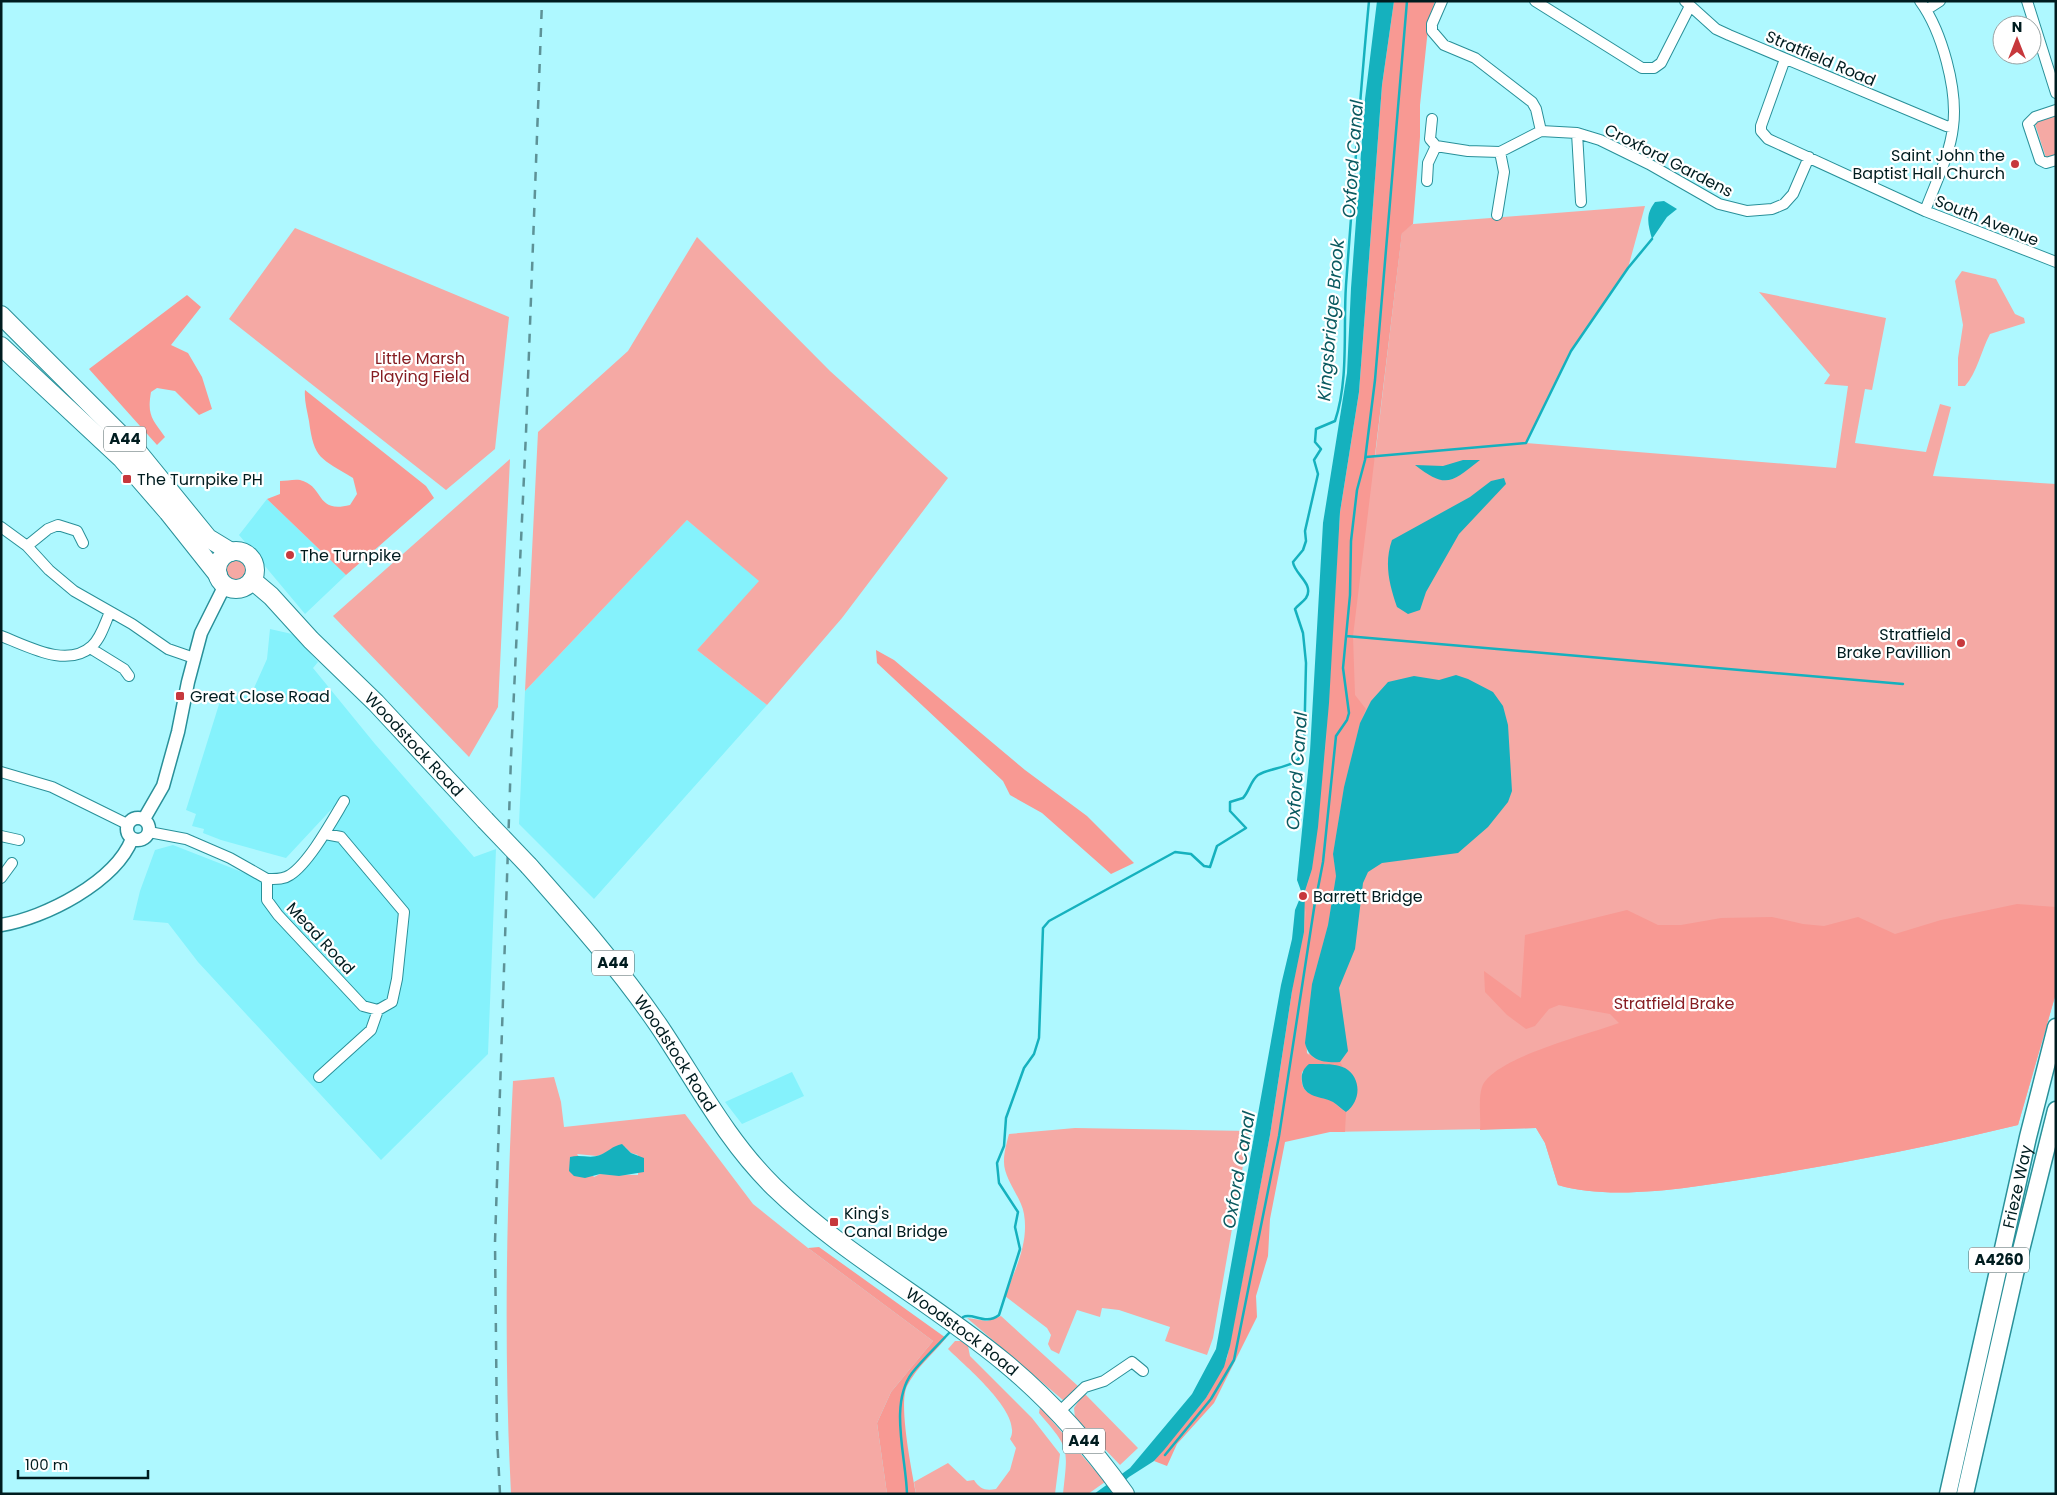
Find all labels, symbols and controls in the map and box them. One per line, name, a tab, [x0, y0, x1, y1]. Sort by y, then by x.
north arrow	[1992, 15, 2042, 65]
text: N	[2012, 17, 2022, 37]
street label: Stratfield Road	[1762, 25, 1879, 92]
water label: Oxford Canal	[1336, 98, 1369, 219]
street label: Croxford Gardens	[1601, 118, 1737, 203]
place label: Saint John the Baptist Hall Church	[1853, 144, 2005, 185]
marker: Saint John the Baptist Hall Church	[2009, 158, 2021, 170]
street label: South Avenue	[1931, 189, 2042, 252]
water label: Kingsbridge Brook	[1311, 237, 1350, 402]
park label: Little Marsh Playing Field	[371, 347, 469, 388]
road number: A44	[104, 426, 146, 452]
place label: The Turnpike PH	[137, 468, 263, 491]
marker: The Turnpike PH	[121, 473, 133, 485]
place label: The Turnpike	[300, 544, 401, 567]
marker: The Turnpike	[284, 549, 296, 561]
place label: Stratfield Brake Pavillion	[1837, 623, 1951, 664]
marker: Stratfield Brake Pavillion	[1955, 637, 1967, 649]
place label: Great Close Road	[190, 685, 330, 708]
street label: Woodstock Road	[359, 687, 468, 802]
marker: Great Close Road	[174, 690, 186, 702]
water label: Oxford Canal	[1280, 710, 1313, 831]
place label: Barrett Bridge	[1313, 885, 1423, 908]
marker: Barrett Bridge	[1297, 890, 1309, 902]
street label: Mead Road	[281, 897, 360, 980]
road number: A44	[592, 950, 634, 976]
street label: Woodstock Road	[628, 990, 722, 1116]
park label: Stratfield Brake	[1614, 992, 1734, 1015]
water label: Oxford Canal	[1216, 1109, 1261, 1231]
street label: Frieze Way	[1997, 1143, 2038, 1231]
place label: King's Canal Bridge	[844, 1202, 948, 1243]
marker: King's Canal Bridge	[828, 1216, 840, 1228]
road number: A4260	[1969, 1248, 2029, 1272]
street label: Woodstock Road	[901, 1282, 1023, 1381]
road number: A44	[1063, 1428, 1105, 1454]
scale bar	[18, 1448, 148, 1480]
text: 100 m	[25, 1454, 68, 1475]

